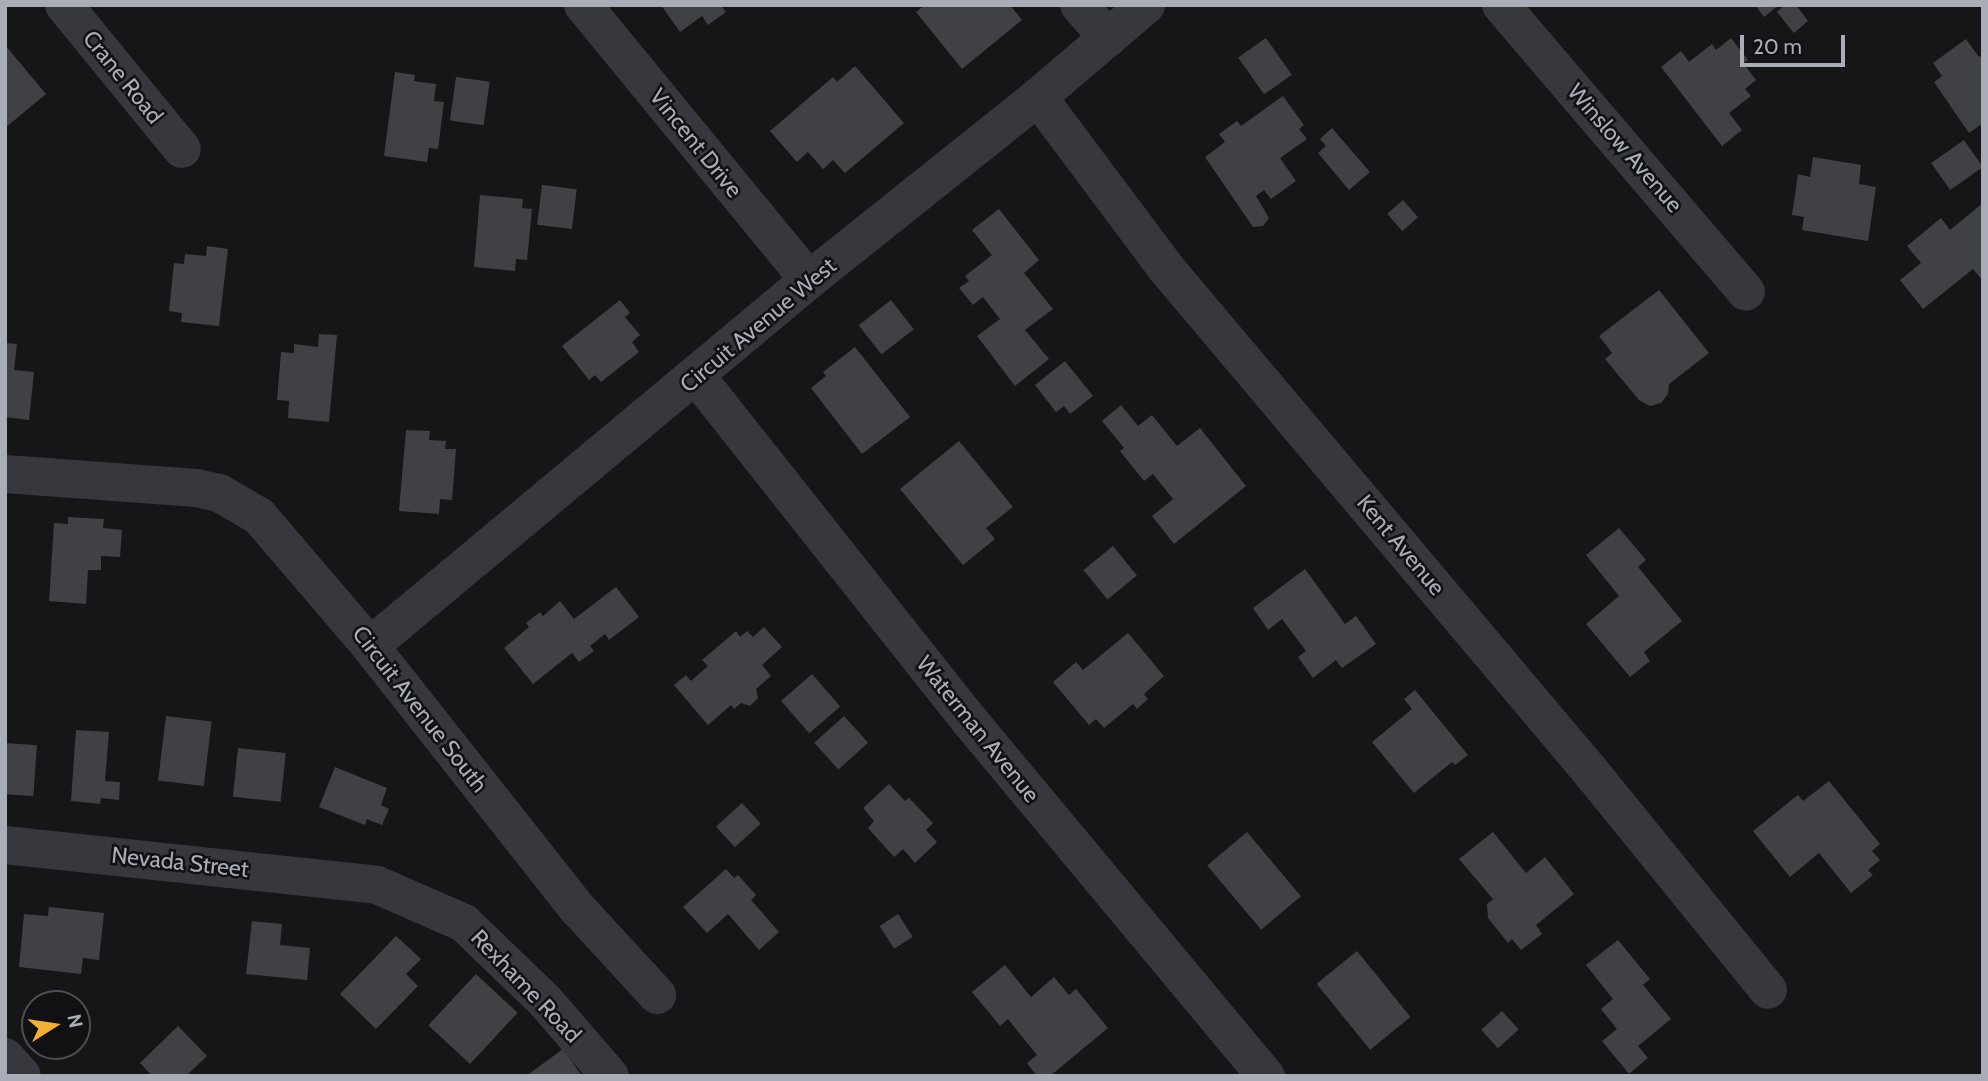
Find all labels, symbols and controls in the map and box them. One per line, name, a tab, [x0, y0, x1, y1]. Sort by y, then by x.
scale bar	[1743, 21, 1848, 65]
street label: Crane Road	[77, 25, 169, 129]
text: 20 m	[1753, 34, 1802, 59]
street label: Winslow Avenue	[1562, 78, 1688, 218]
street label: Vincent Drive	[644, 83, 748, 203]
street label: Circuit Avenue West	[674, 252, 842, 398]
street label: Kent Avenue	[1351, 489, 1451, 601]
street label: Circuit Avenue South	[346, 620, 494, 798]
street label: Waterman Avenue	[910, 650, 1046, 808]
street label: Nevada Street	[110, 841, 250, 883]
street label: Rexhame Road	[465, 924, 587, 1048]
north arrow	[21, 990, 91, 1060]
text: N	[62, 1012, 88, 1030]

